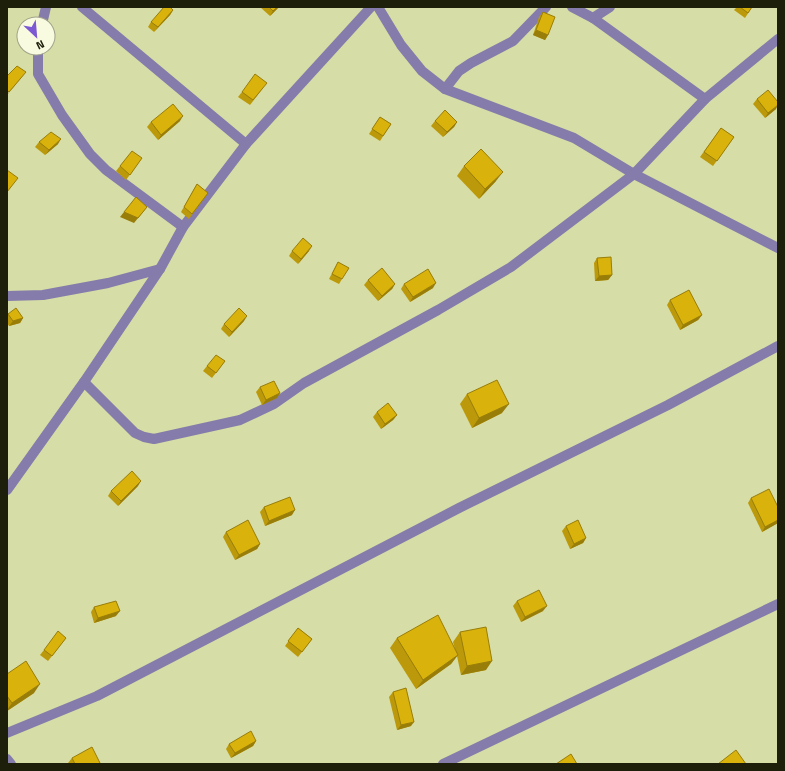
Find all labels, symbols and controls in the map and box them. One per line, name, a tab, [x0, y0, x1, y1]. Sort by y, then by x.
north arrow	[16, 16, 56, 56]
text: N	[33, 36, 47, 54]

